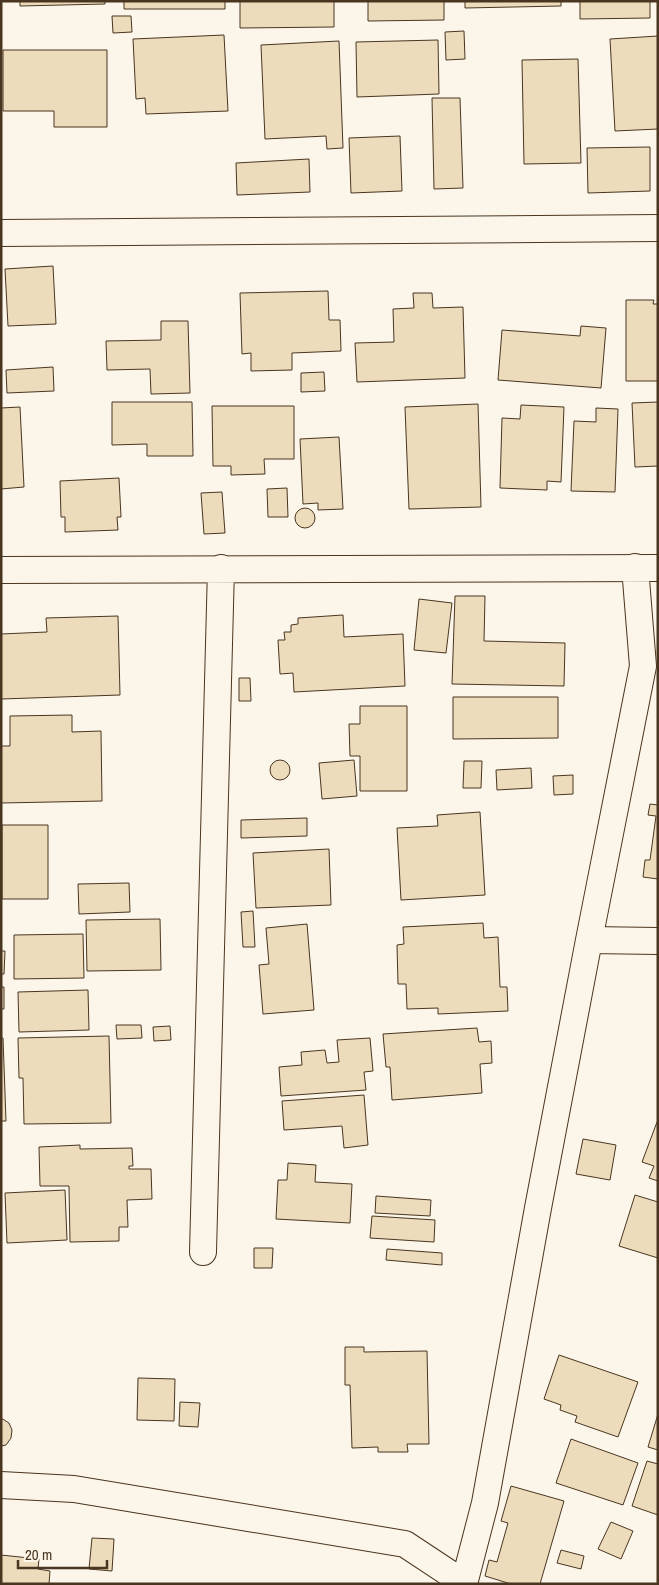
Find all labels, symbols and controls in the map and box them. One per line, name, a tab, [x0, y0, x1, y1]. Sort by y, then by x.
scale bar	[18, 1538, 106, 1570]
text: 20 m	[25, 1544, 52, 1565]

